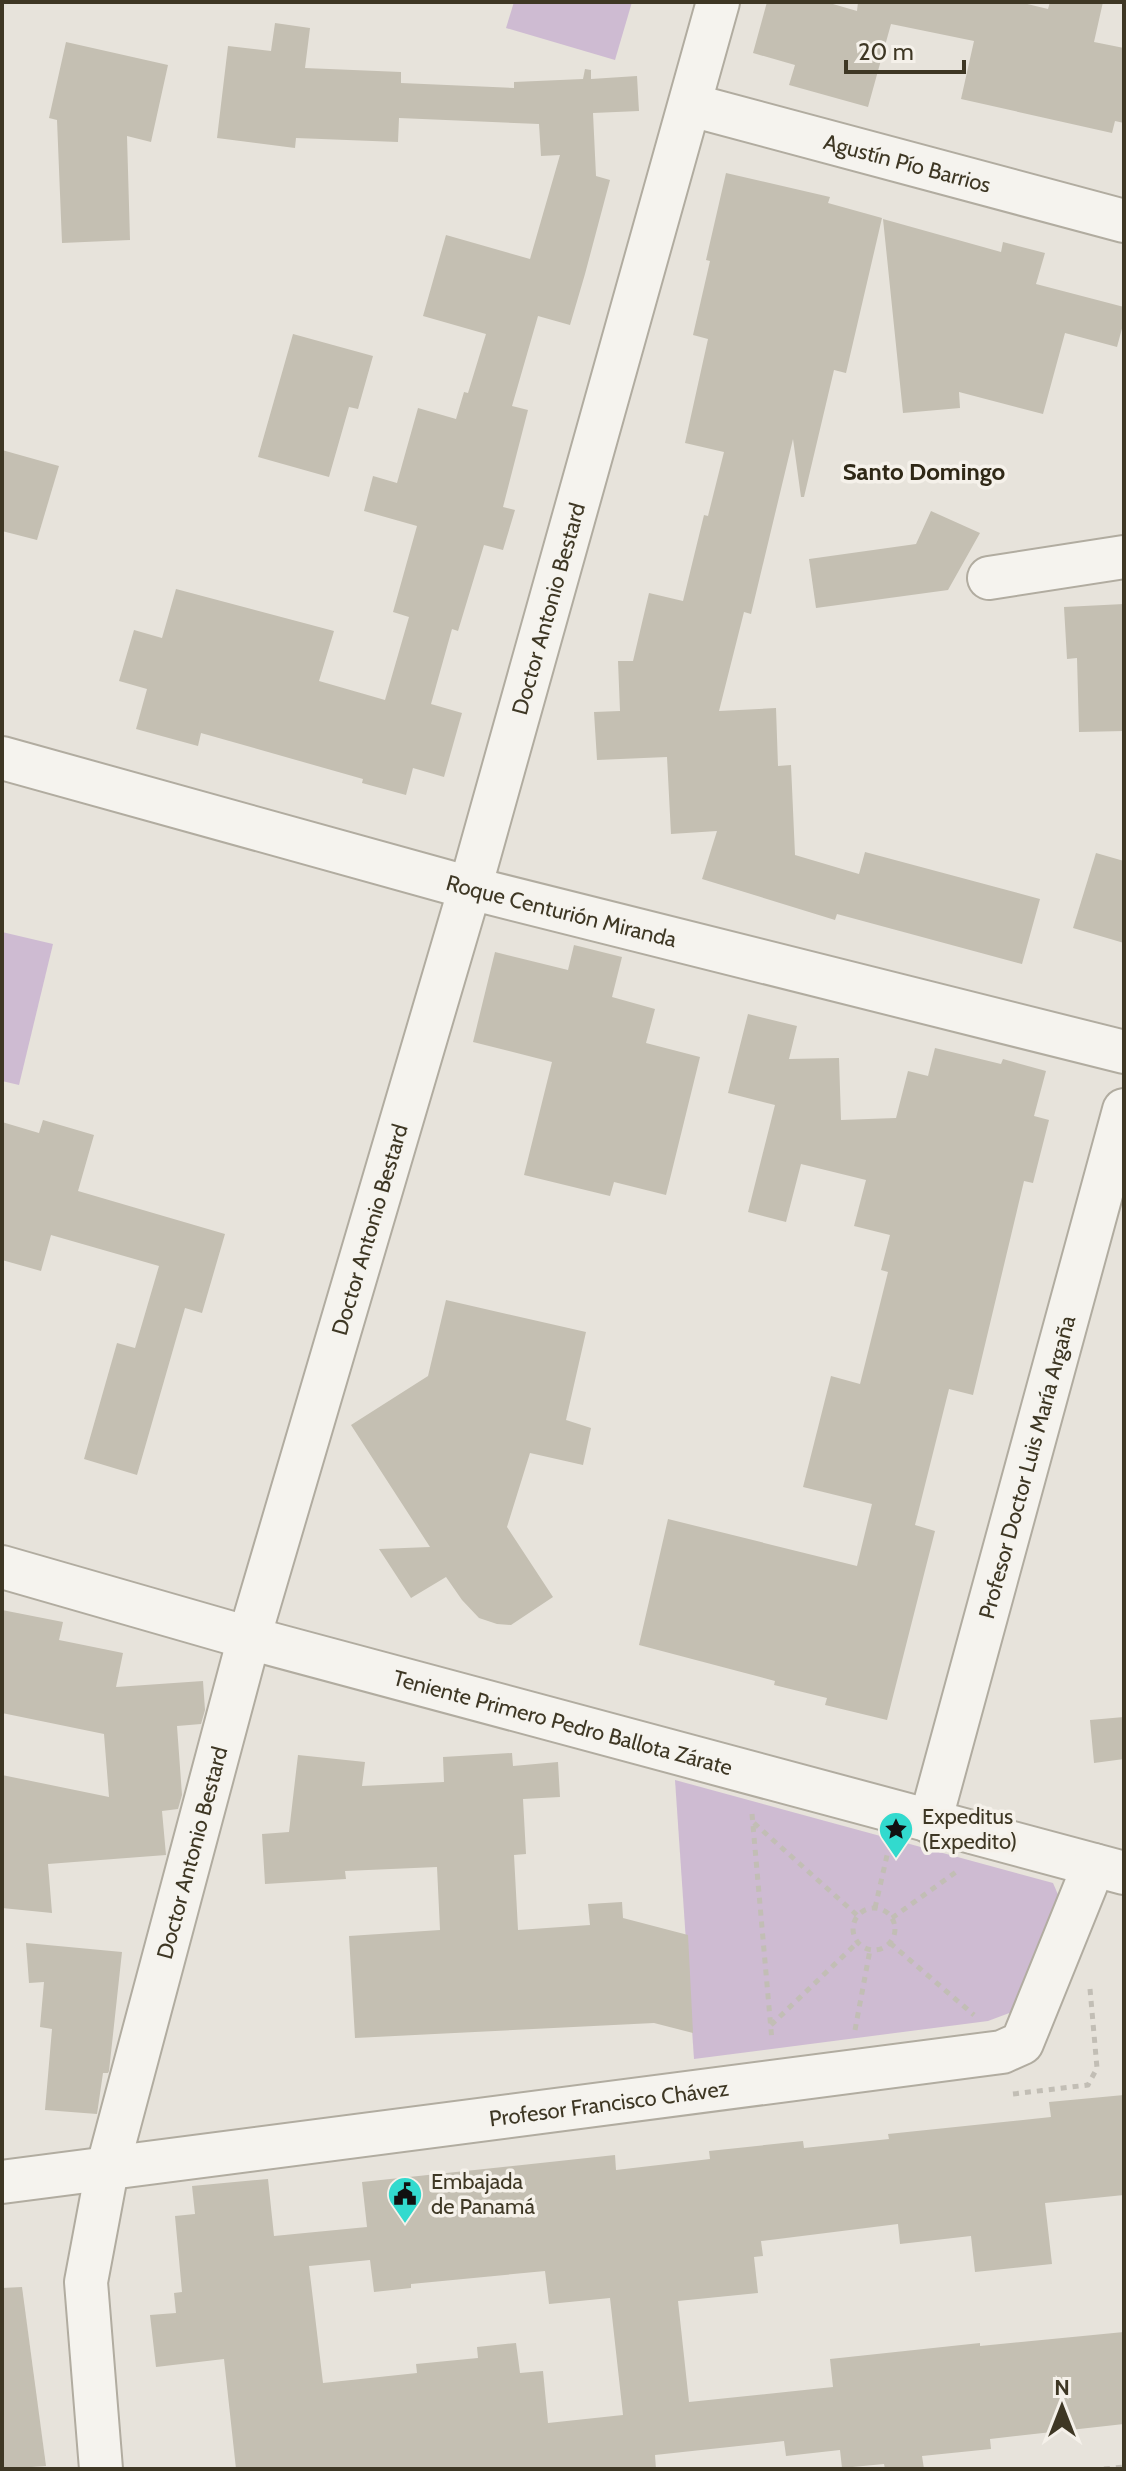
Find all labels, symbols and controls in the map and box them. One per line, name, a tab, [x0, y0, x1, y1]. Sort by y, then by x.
scale bar	[846, 24, 964, 74]
text: 20 m	[858, 37, 914, 66]
street label: Agustín Pío Barrios	[821, 128, 994, 199]
district label: Santo Domingo	[843, 457, 1006, 486]
street label: Doctor Antonio Bestard	[506, 500, 591, 718]
street label: Roque Centurión Miranda	[443, 869, 680, 953]
street label: Doctor Antonio Bestard	[326, 1121, 414, 1338]
street label: Profesor Doctor Luis María Argaña	[973, 1312, 1082, 1622]
street label: Teniente Primero Pedro Ballota Zárate	[390, 1664, 735, 1781]
street label: Doctor Antonio Bestard	[151, 1744, 233, 1962]
place label: Expeditus (Expedito)	[922, 1803, 1017, 1855]
place icon: Expeditus (Expedito)	[877, 1810, 915, 1860]
street label: Profesor Francisco Chávez	[488, 2075, 730, 2133]
place label: Embajada de Panamá	[431, 2168, 535, 2220]
public building icon: Embajada de Panamá	[386, 2175, 424, 2225]
north arrow	[1022, 2367, 1102, 2447]
text: N	[1054, 2374, 1070, 2401]

